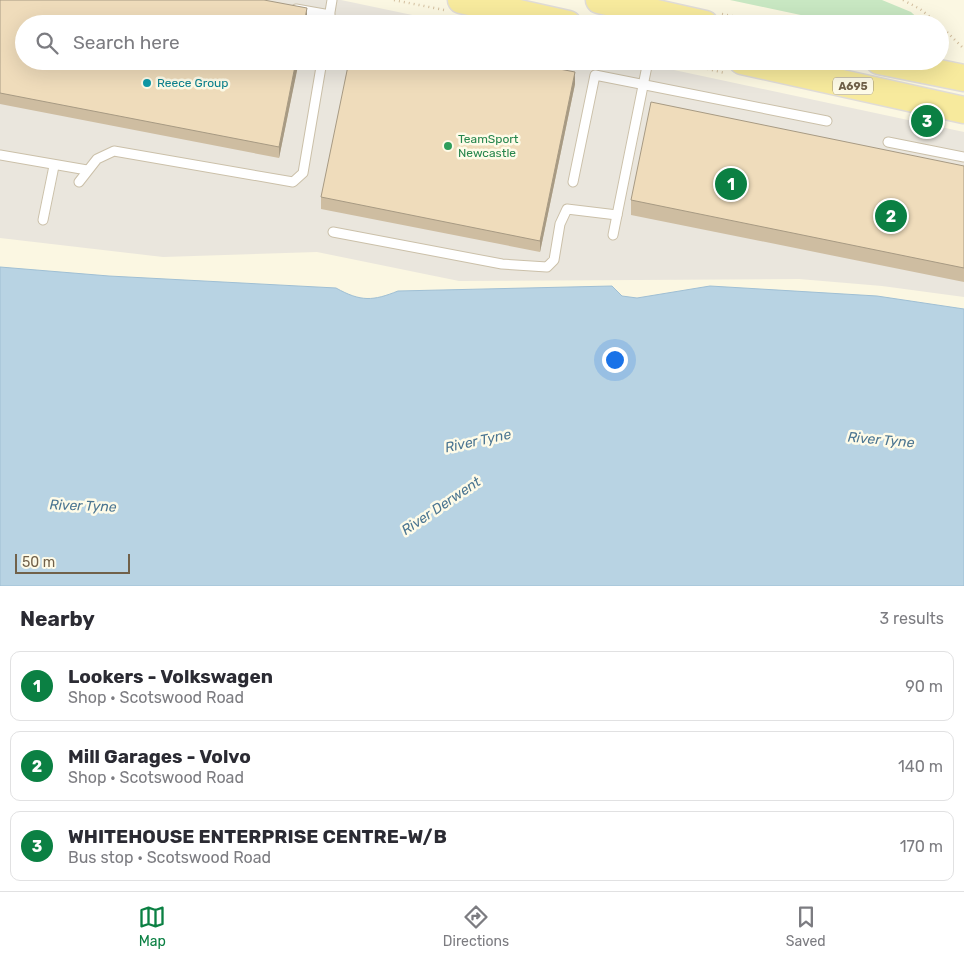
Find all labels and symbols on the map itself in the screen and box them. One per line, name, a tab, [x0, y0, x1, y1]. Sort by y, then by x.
place label: Reece Group	[157, 76, 228, 90]
marker: Reece Group	[141, 77, 153, 89]
road number: A695	[833, 78, 873, 94]
pin: 3	[911, 102, 943, 140]
place label: TeamSport Newcastle	[458, 132, 519, 160]
marker: TeamSport Newcastle	[442, 140, 454, 152]
pin: 1	[715, 165, 747, 203]
pin: 2	[875, 197, 907, 235]
your location	[602, 347, 628, 373]
water label: River Tyne	[443, 426, 513, 456]
water label: River Tyne	[847, 429, 915, 451]
water label: River Derwent	[398, 473, 484, 539]
water label: River Tyne	[49, 496, 117, 516]
scale bar	[15, 551, 130, 574]

